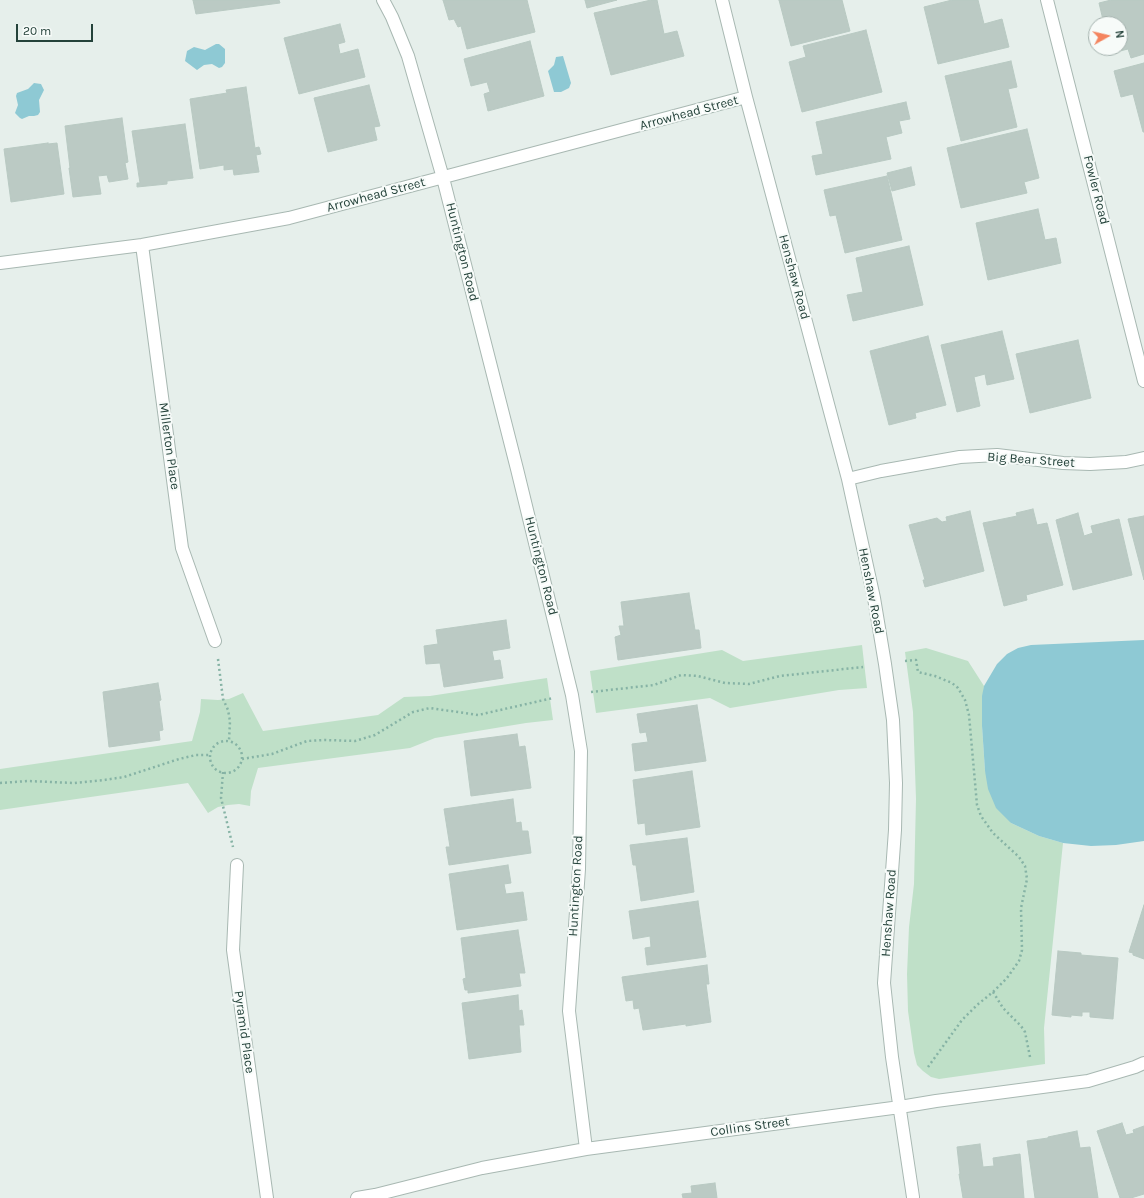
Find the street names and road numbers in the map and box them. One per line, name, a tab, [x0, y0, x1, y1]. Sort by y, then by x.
street label: Arrowhead Street	[638, 92, 740, 134]
street label: Fowler Road	[1080, 154, 1112, 226]
street label: Arrowhead Street	[325, 174, 427, 216]
street label: Huntington Road	[442, 201, 482, 303]
street label: Henshaw Road	[775, 233, 813, 321]
street label: Millerton Place	[155, 401, 183, 491]
street label: Big Bear Street	[987, 449, 1075, 471]
street label: Huntington Road	[521, 515, 561, 617]
street label: Henshaw Road	[855, 547, 887, 635]
street label: Huntington Road	[566, 835, 586, 937]
street label: Henshaw Road	[878, 869, 900, 957]
street label: Pyramid Place	[230, 990, 258, 1074]
street label: Collins Street	[709, 1114, 791, 1140]

